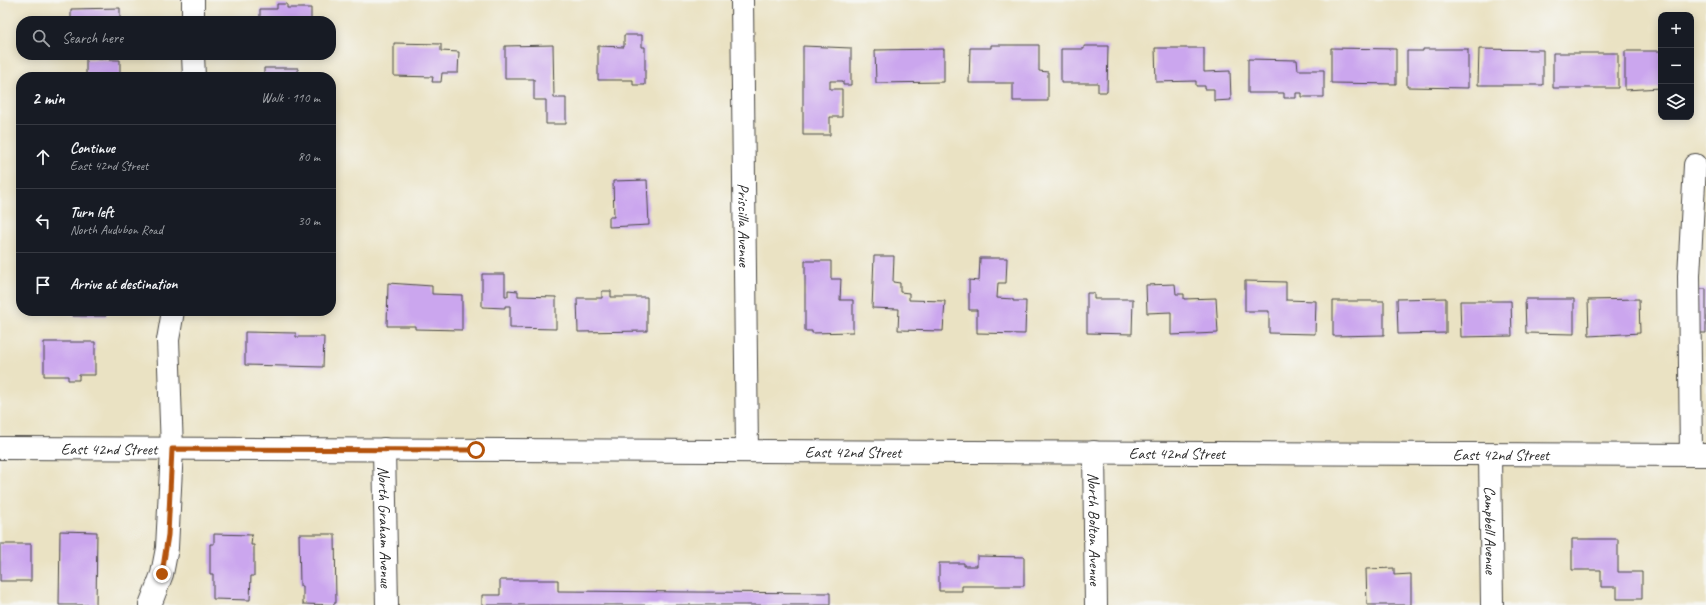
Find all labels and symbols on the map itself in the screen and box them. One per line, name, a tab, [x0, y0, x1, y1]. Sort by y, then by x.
street label: Priscilla Avenue	[733, 183, 754, 269]
street label: East 42nd Street	[61, 439, 159, 460]
route start	[467, 441, 485, 459]
street label: East 42nd Street	[805, 442, 903, 463]
street label: East 42nd Street	[1129, 444, 1227, 464]
street label: East 42nd Street	[1453, 445, 1551, 465]
street label: North Graham Avenue	[373, 466, 396, 590]
street label: North Bolton Avenue	[1083, 472, 1105, 587]
street label: Campbell Avenue	[1479, 486, 1501, 576]
route end	[153, 565, 171, 583]

